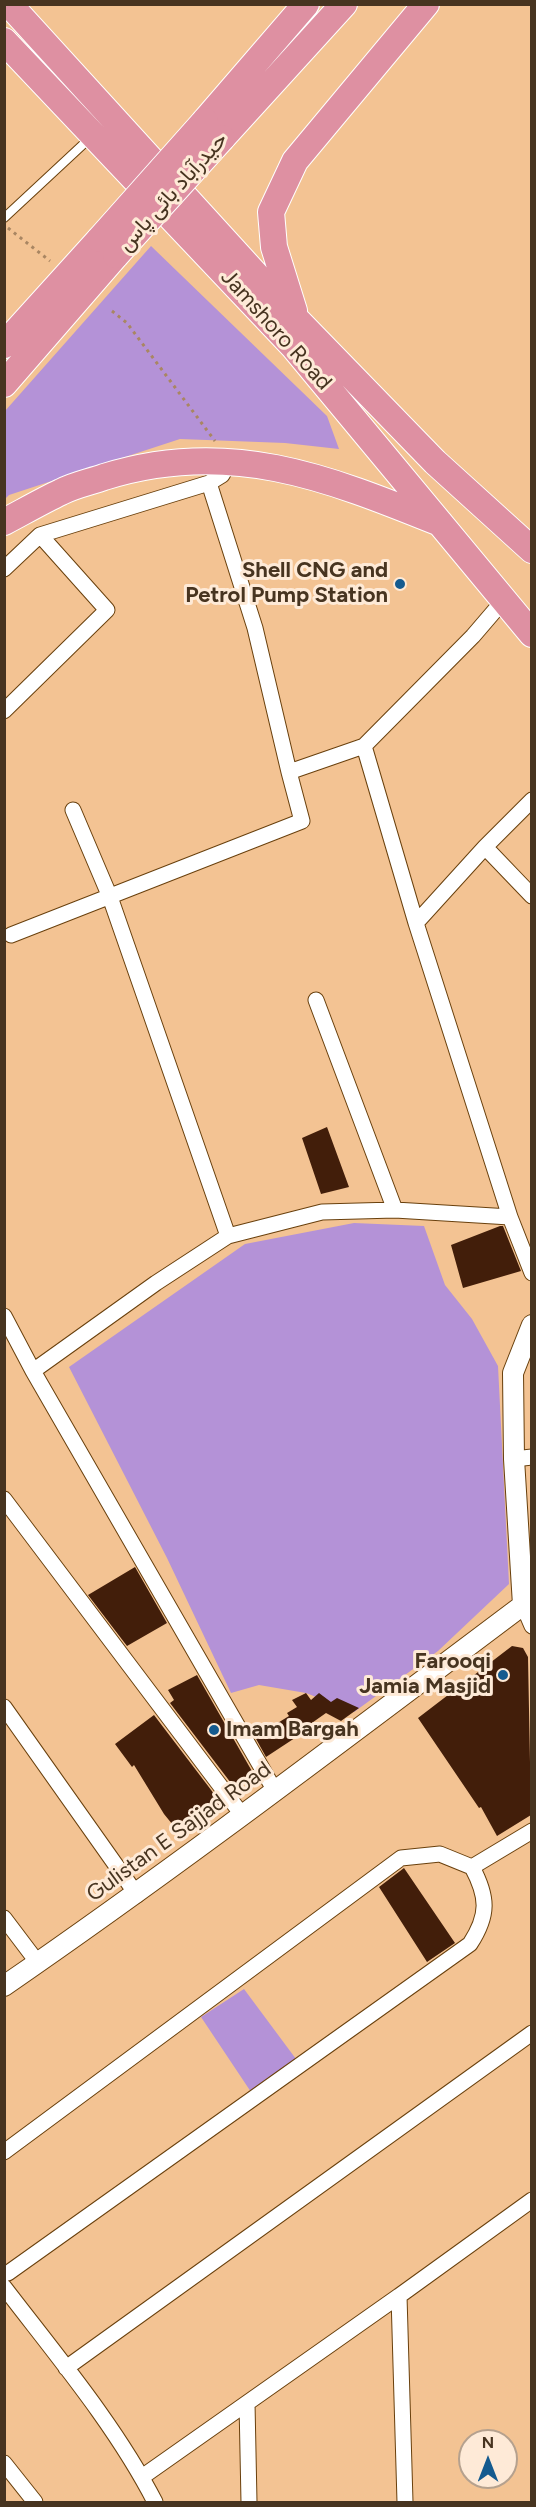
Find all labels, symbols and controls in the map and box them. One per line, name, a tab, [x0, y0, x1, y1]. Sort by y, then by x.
street label: حیدرآباد بائی پاس	[113, 127, 233, 257]
street label: Jamshoro Road	[215, 264, 337, 396]
place label: Shell CNG and Petrol Pump Station	[185, 558, 388, 610]
marker: Shell CNG and Petrol Pump Station	[393, 577, 407, 591]
place label: Farooqi Jamia Masjid	[359, 1649, 491, 1700]
marker: Farooqi Jamia Masjid	[496, 1668, 510, 1682]
place label: Imam Bargah	[226, 1717, 359, 1743]
marker: Imam Bargah	[207, 1723, 221, 1737]
street label: Gulistan E Sajjad Road	[82, 1756, 276, 1908]
north arrow	[458, 2429, 518, 2489]
text: N	[482, 2433, 494, 2452]

